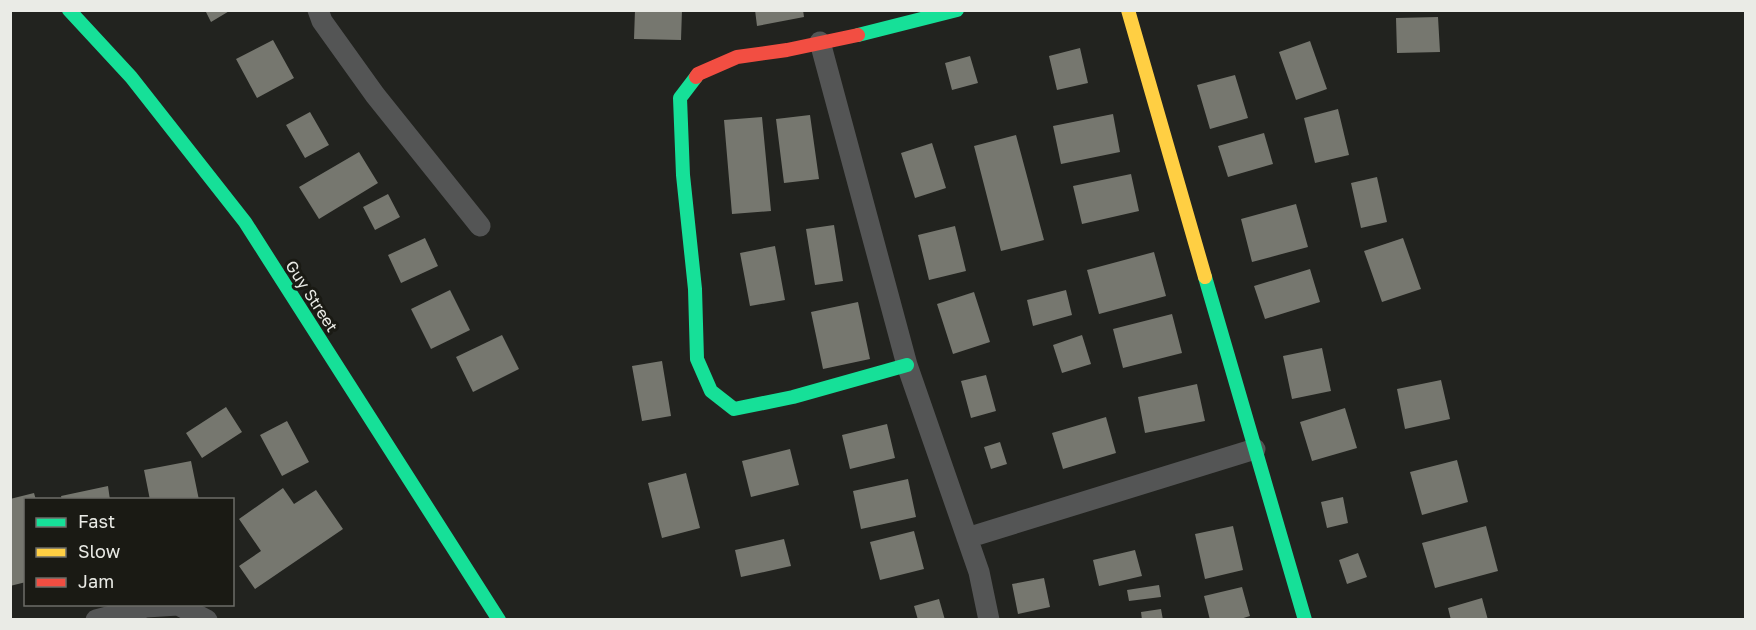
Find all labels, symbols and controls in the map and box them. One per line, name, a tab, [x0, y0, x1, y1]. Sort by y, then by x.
street label: Guy Street	[281, 256, 343, 336]
legend	[24, 498, 234, 606]
text: Fast	[78, 510, 115, 532]
text: Slow	[78, 540, 121, 562]
text: Jam	[78, 570, 114, 592]

